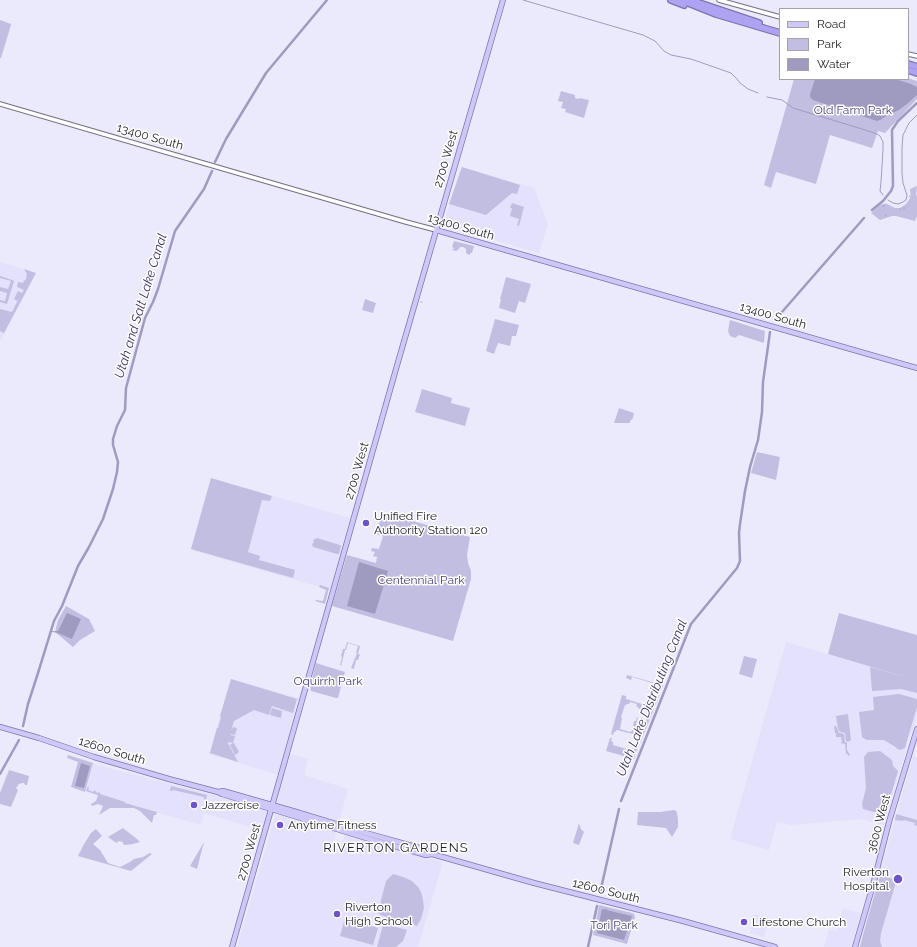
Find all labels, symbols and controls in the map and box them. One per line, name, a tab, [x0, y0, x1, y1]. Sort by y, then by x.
legend	[779, 8, 909, 80]
text: Road	[817, 17, 846, 31]
text: Park	[817, 37, 842, 51]
text: Water	[817, 57, 851, 71]
park label: Old Farm Park	[814, 103, 892, 117]
street label: 13400 South	[115, 121, 185, 153]
street label: 2700 West	[431, 129, 461, 189]
street label: 13400 South	[426, 211, 496, 243]
water label: Utah and Salt Lake Canal	[112, 232, 170, 380]
street label: 13400 South	[738, 300, 808, 332]
street label: 2700 West	[342, 441, 372, 501]
place label: Unified Fire Authority Station 120	[374, 509, 488, 537]
marker: Unified Fire Authority Station 120	[361, 518, 371, 528]
park label: Centennial Park	[377, 573, 465, 587]
water label: Utah Lake Distributing Canal	[613, 617, 691, 779]
park label: Oquirrh Park	[293, 674, 363, 688]
street label: 12600 South	[77, 734, 147, 768]
street label: 3600 West	[864, 793, 894, 855]
place label: Jazzercise	[202, 798, 259, 812]
marker: Jazzercise	[189, 800, 199, 810]
place label: Anytime Fitness	[288, 818, 377, 832]
marker: Anytime Fitness	[275, 820, 285, 830]
street label: 2700 West	[234, 822, 264, 882]
district label: RIVERTON GARDENS	[323, 840, 469, 856]
place label: Riverton Hospital	[843, 865, 889, 893]
marker: Riverton Hospital	[892, 873, 904, 885]
street label: 12600 South	[571, 876, 641, 906]
place label: Riverton High School	[345, 900, 412, 928]
marker: Riverton High School	[332, 909, 342, 919]
place label: Lifestone Church	[752, 915, 846, 929]
marker: Lifestone Church	[739, 917, 749, 927]
park label: Tori Park	[590, 918, 638, 932]

